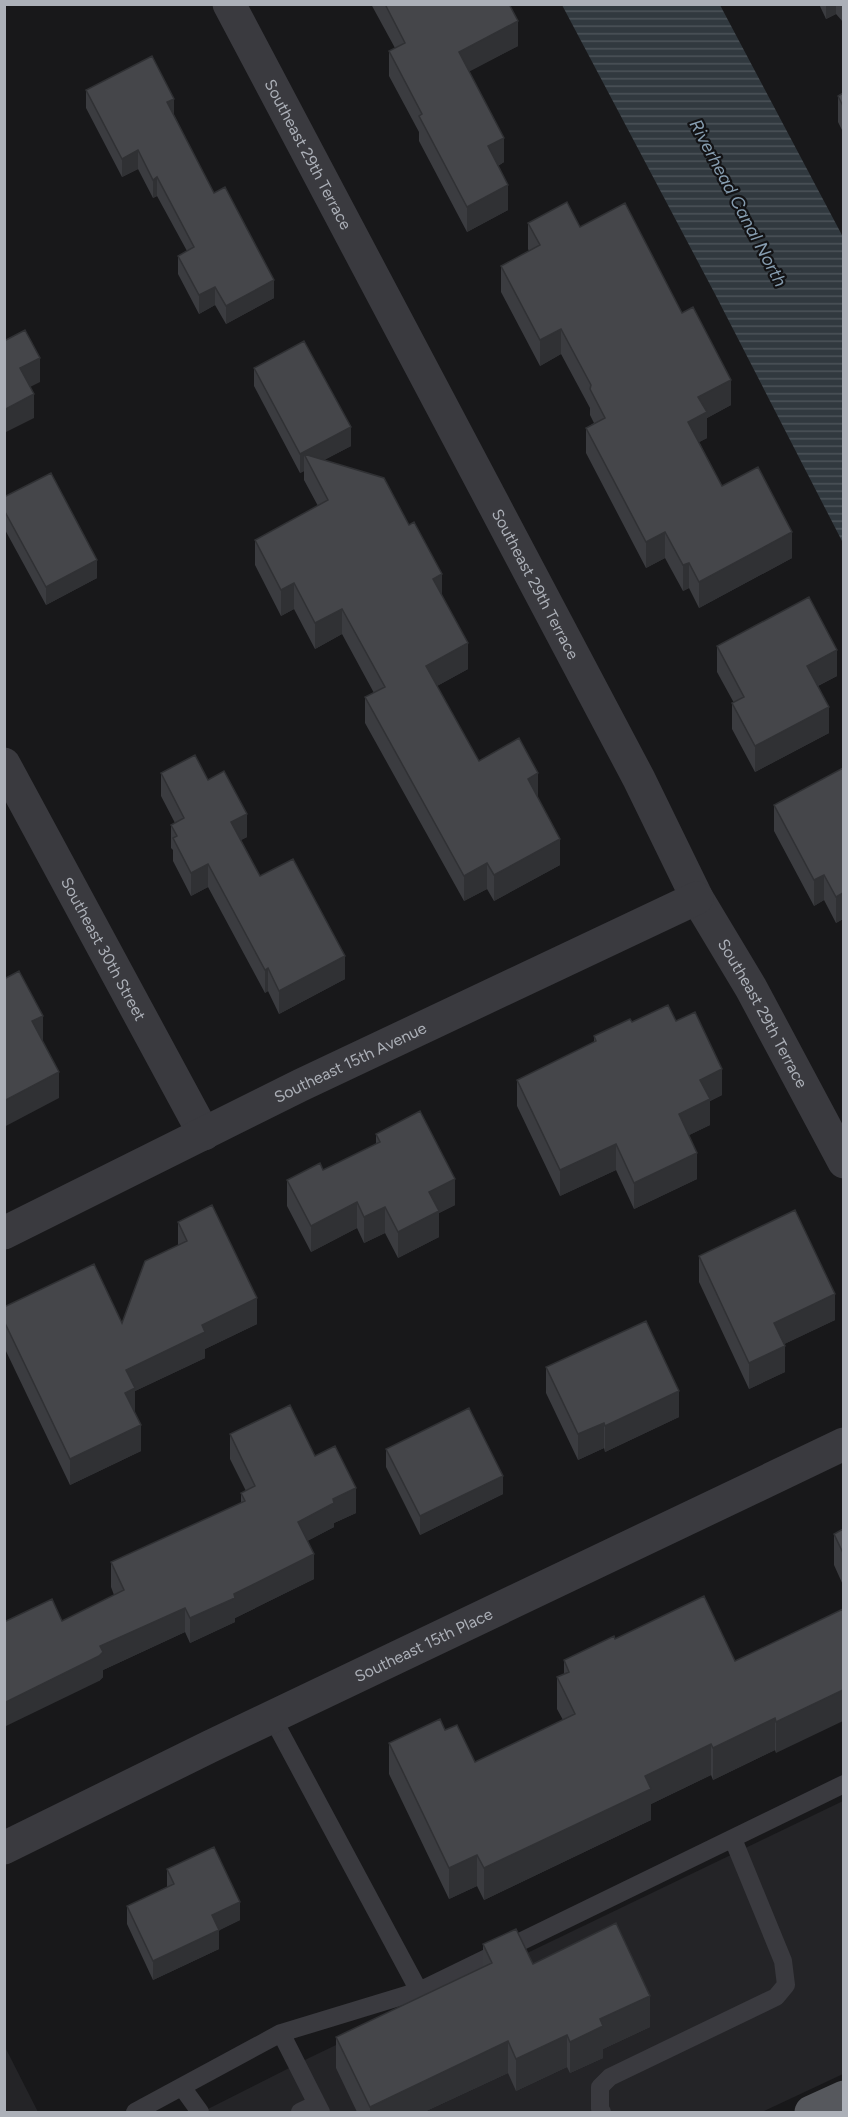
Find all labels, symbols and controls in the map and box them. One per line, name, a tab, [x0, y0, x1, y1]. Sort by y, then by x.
street label: Southeast 29th Terrace	[261, 76, 356, 233]
water label: Riverhead Canal North	[685, 116, 791, 290]
street label: Southeast 29th Terrace	[488, 505, 583, 663]
street label: Southeast 30th Street	[57, 874, 150, 1024]
street label: Southeast 29th Terrace	[714, 935, 812, 1091]
street label: Southeast 15th Avenue	[271, 1018, 429, 1106]
street label: Southeast 15th Place	[351, 1604, 496, 1686]

